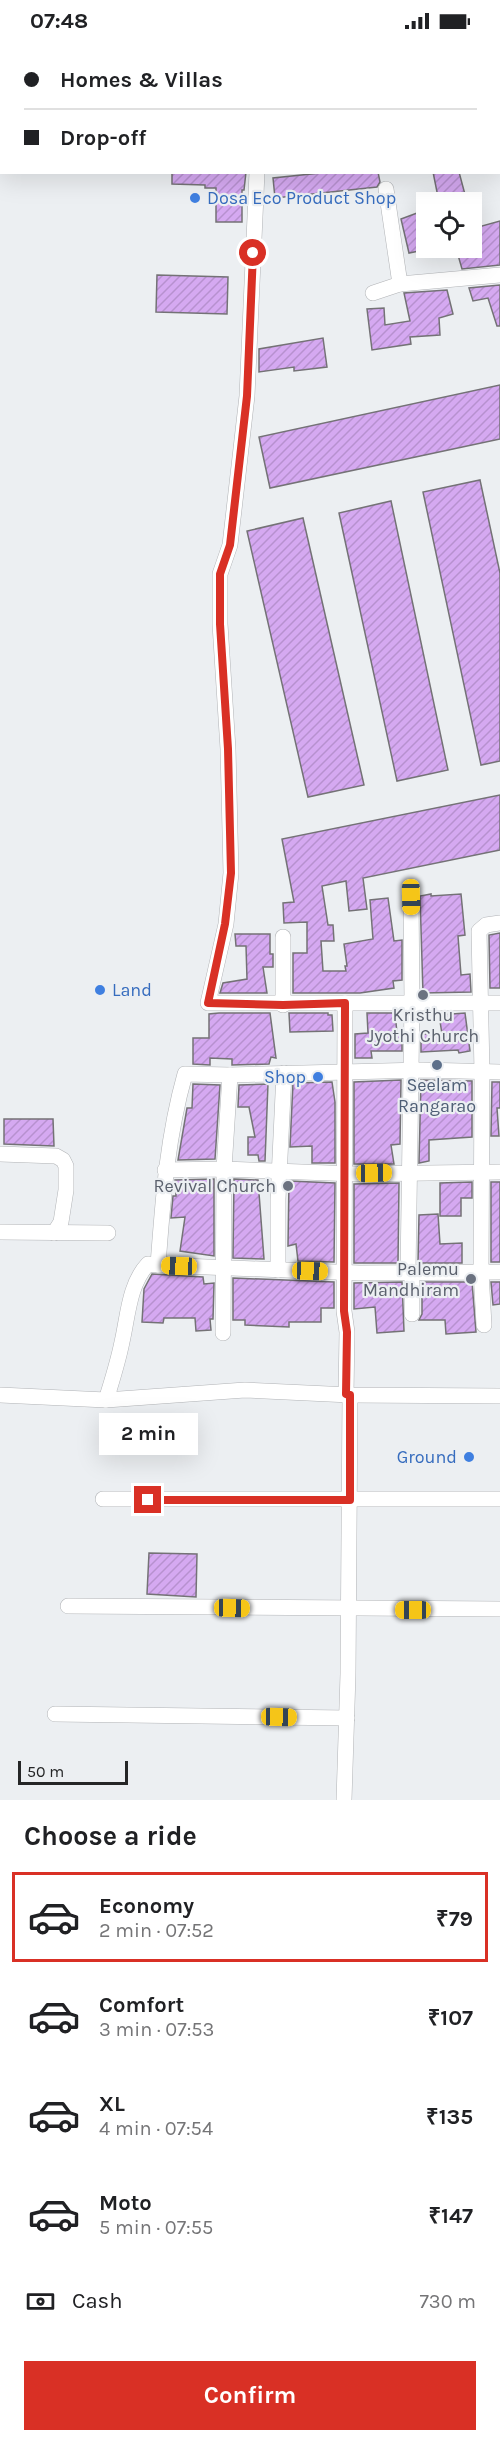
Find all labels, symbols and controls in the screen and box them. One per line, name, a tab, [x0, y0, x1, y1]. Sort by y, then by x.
text: 07:48	[30, 8, 88, 34]
text: Homes & Villas	[60, 67, 223, 93]
text: Drop-off	[60, 125, 146, 151]
place label: Dosa Eco Product Shop	[207, 187, 396, 209]
marker: Dosa Eco Product Shop	[188, 191, 202, 205]
map controls	[416, 192, 482, 258]
button: locate	[416, 192, 482, 258]
route start	[239, 239, 266, 266]
car	[402, 879, 420, 915]
place label: Land	[112, 979, 152, 1001]
marker: Land	[93, 983, 107, 997]
marker: Kristhu Jyothi Church	[416, 988, 430, 1002]
place label: Kristhu Jyothi Church	[367, 1004, 479, 1047]
marker: Seelam Rangarao	[430, 1058, 444, 1072]
place label: Shop	[264, 1066, 306, 1088]
marker: Shop	[311, 1070, 325, 1084]
place label: Seelam Rangarao	[398, 1074, 476, 1117]
car	[356, 1164, 392, 1182]
place label: Revival Church	[154, 1175, 276, 1197]
marker: Revival Church	[281, 1179, 295, 1193]
car	[161, 1256, 197, 1276]
place label: Palemu Mandhiram	[363, 1258, 459, 1301]
car	[292, 1261, 328, 1281]
marker: Palemu Mandhiram	[464, 1272, 478, 1286]
callout: 2 min	[98, 1413, 198, 1455]
text: 2 min	[121, 1422, 176, 1445]
place label: Ground	[397, 1446, 457, 1468]
marker: Ground	[462, 1450, 476, 1464]
route end	[134, 1486, 161, 1513]
car	[214, 1599, 250, 1617]
car	[395, 1601, 431, 1619]
car	[261, 1708, 297, 1726]
scale bar	[18, 1758, 128, 1786]
text: 50 m	[27, 1762, 64, 1781]
text: Choose a ride	[24, 1820, 197, 1852]
icon: car	[27, 1890, 81, 1944]
text: Economy	[99, 1893, 194, 1919]
text: ₹79	[436, 1906, 473, 1932]
text: 2 min · 07:52	[99, 1919, 214, 1942]
icon: car	[27, 1989, 81, 2043]
text: Comfort	[99, 1992, 184, 2018]
text: ₹107	[428, 2005, 473, 2031]
text: 3 min · 07:53	[99, 2018, 214, 2041]
icon: car	[27, 2088, 81, 2142]
text: XL	[99, 2091, 125, 2117]
text: ₹135	[426, 2104, 473, 2130]
text: 4 min · 07:54	[99, 2117, 213, 2140]
icon: car	[27, 2187, 81, 2241]
text: Moto	[99, 2190, 152, 2216]
text: ₹147	[429, 2203, 473, 2229]
text: 5 min · 07:55	[99, 2216, 213, 2239]
icon: cash	[24, 2285, 57, 2318]
text: Cash	[72, 2288, 122, 2314]
text: 730 m	[419, 2290, 476, 2313]
button: Confirm	[24, 2361, 476, 2430]

